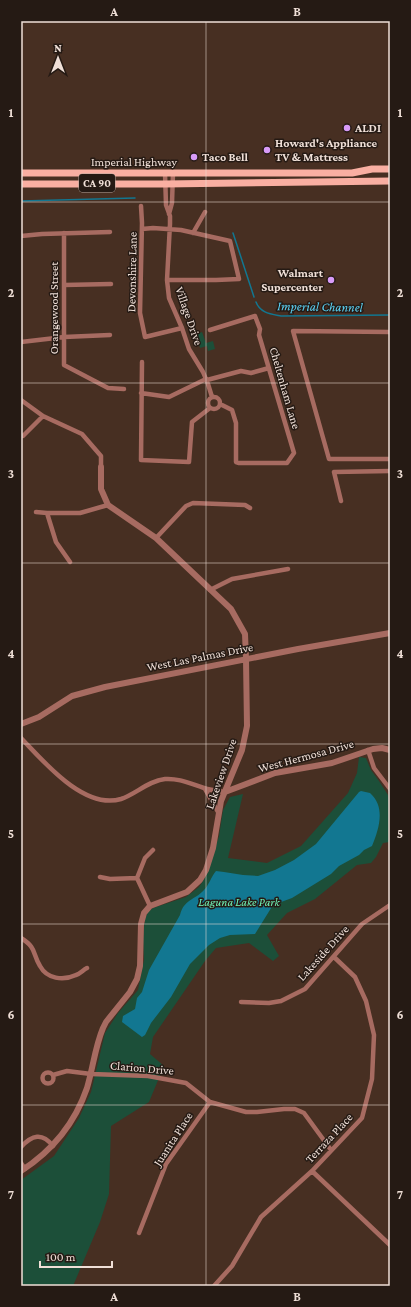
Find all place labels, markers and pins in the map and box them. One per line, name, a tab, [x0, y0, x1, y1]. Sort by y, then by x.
place label: ALDI	[354, 121, 381, 135]
marker: ALDI	[342, 123, 352, 133]
place label: Howard's Appliance TV & Mattress	[275, 136, 378, 164]
marker: Howard's Appliance TV & Mattress	[262, 145, 272, 155]
place label: Taco Bell	[202, 150, 249, 164]
marker: Taco Bell	[189, 152, 199, 162]
place label: Walmart Supercenter	[261, 266, 324, 294]
marker: Walmart Supercenter	[326, 275, 336, 285]

